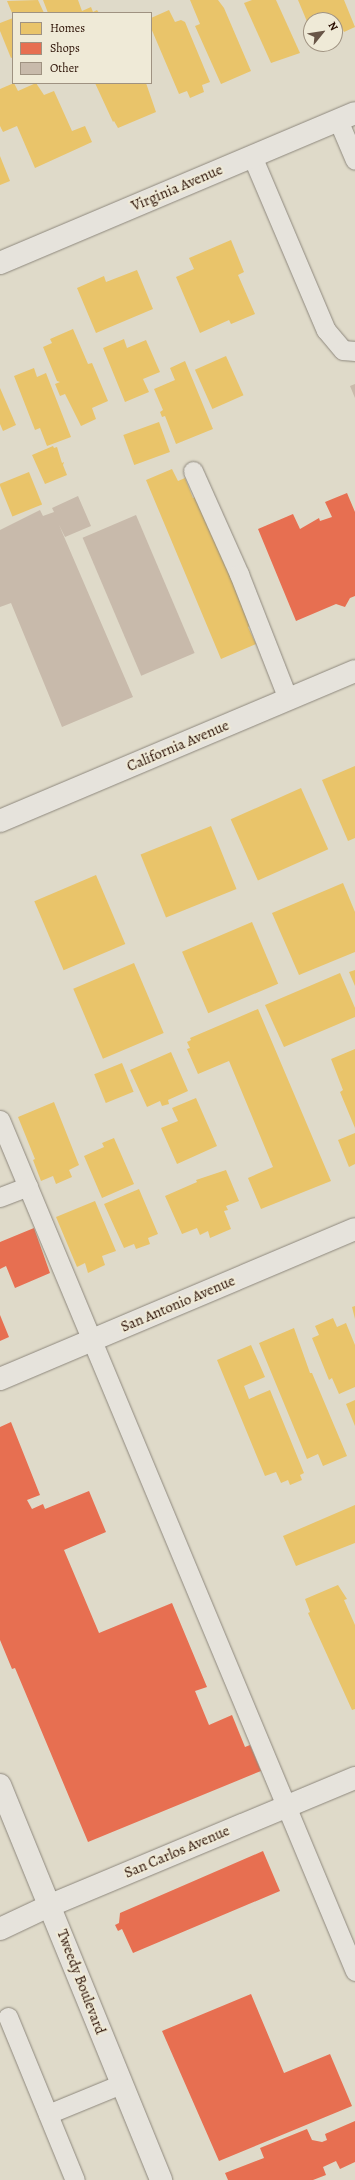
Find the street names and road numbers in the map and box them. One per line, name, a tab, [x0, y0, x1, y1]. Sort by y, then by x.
street label: Virginia Avenue	[129, 161, 225, 215]
street label: California Avenue	[124, 716, 232, 776]
street label: San Antonio Avenue	[118, 1272, 238, 1336]
street label: San Carlos Avenue	[122, 1822, 232, 1882]
street label: Tweedy Boulevard	[53, 1927, 109, 2037]

